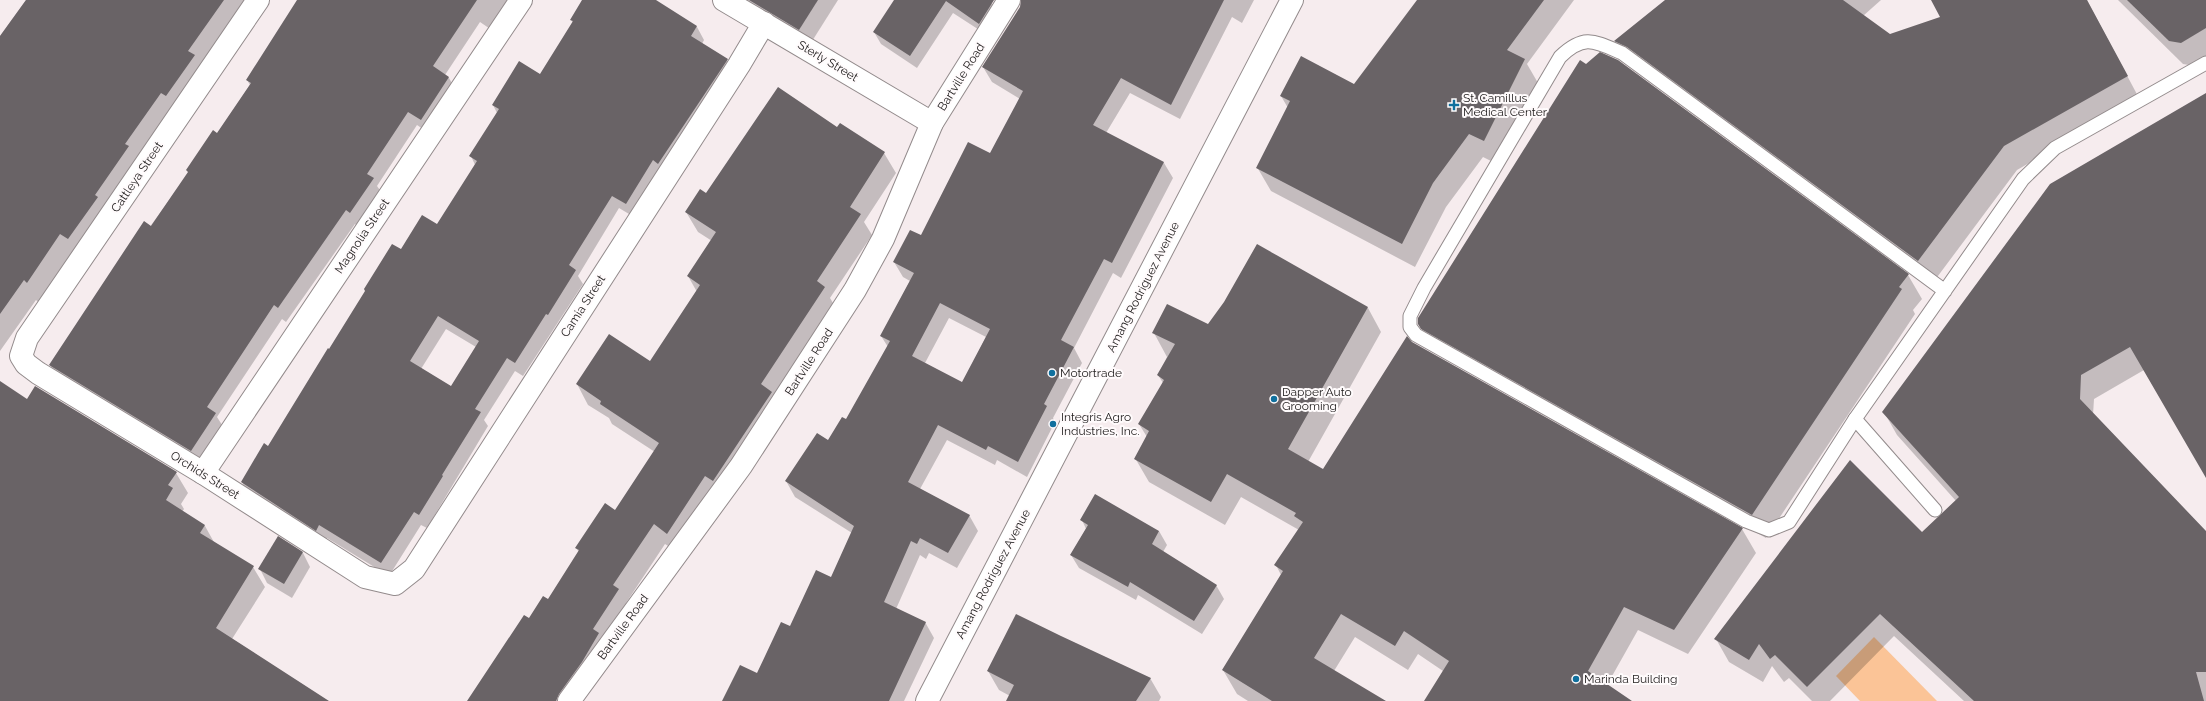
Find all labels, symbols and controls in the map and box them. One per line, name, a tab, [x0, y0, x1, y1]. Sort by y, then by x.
street label: Sterly Street	[795, 38, 861, 84]
street label: Bartville Road	[935, 41, 987, 113]
place label: St. Camillus Medical Center	[1463, 91, 1548, 119]
marker: St. Camillus Medical Center	[1448, 99, 1460, 111]
street label: Cattleya Street	[108, 139, 166, 215]
street label: Magnolia Street	[332, 196, 392, 276]
street label: Amang Rodriguez Avenue	[1104, 219, 1182, 355]
street label: Camia Street	[558, 272, 608, 340]
street label: Bartville Road	[782, 326, 836, 398]
place label: Motortrade	[1060, 366, 1122, 380]
marker: Motortrade	[1047, 368, 1057, 378]
place label: Dapper Auto Grooming	[1282, 385, 1352, 413]
marker: Dapper Auto Grooming	[1269, 394, 1279, 404]
place label: Integris Agro Industries, Inc.	[1061, 410, 1140, 438]
marker: Integris Agro Industries, Inc.	[1048, 419, 1058, 429]
street label: Orchids Street	[168, 448, 242, 502]
street label: Amang Rodriguez Avenue	[953, 507, 1033, 641]
street label: Bartville Road	[595, 592, 651, 662]
place label: Marinda Building	[1584, 672, 1677, 686]
marker: Marinda Building	[1571, 674, 1581, 684]

